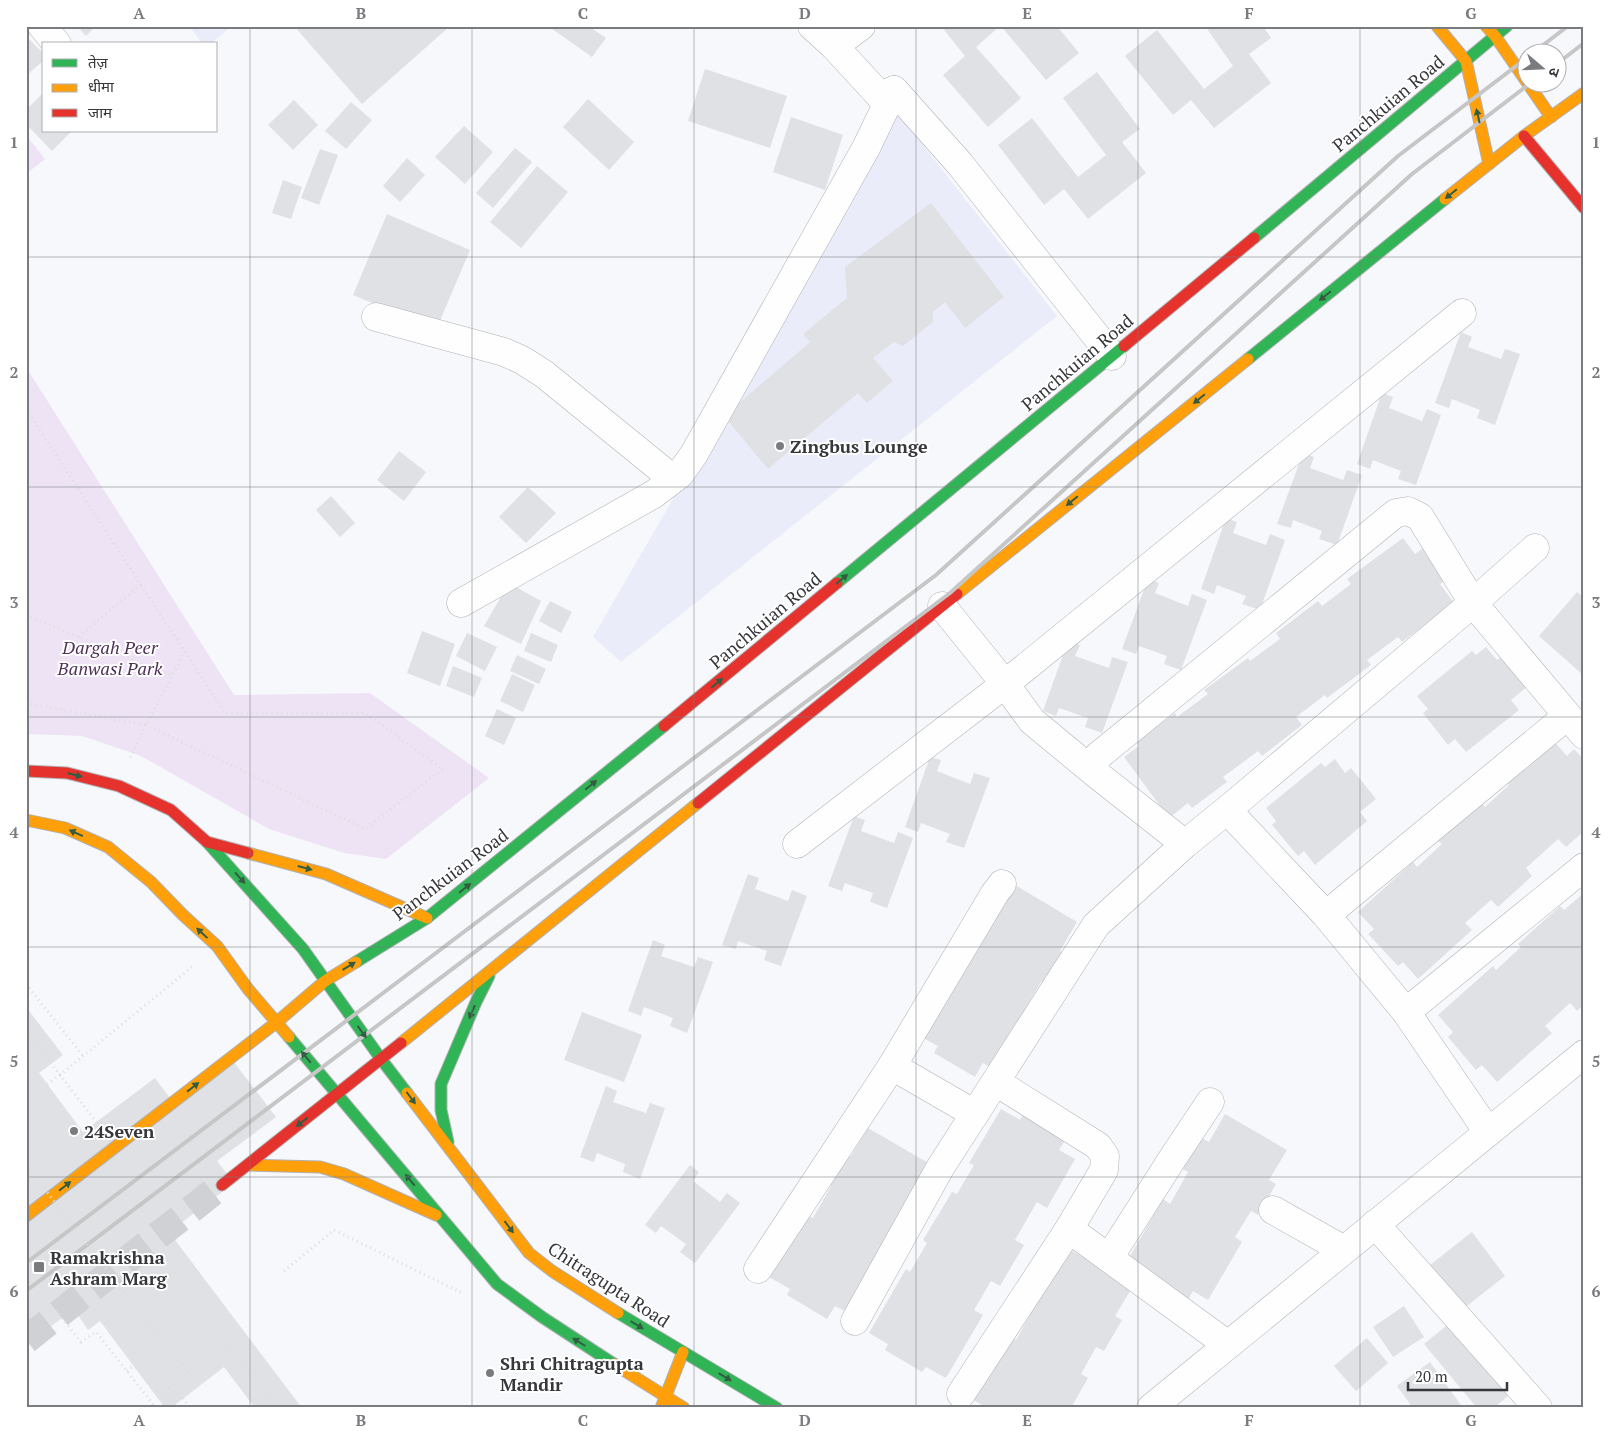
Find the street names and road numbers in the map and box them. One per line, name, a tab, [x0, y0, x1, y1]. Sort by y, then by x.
street label: Panchkuian Road	[1327, 49, 1449, 157]
street label: Panchkuian Road	[1016, 308, 1138, 416]
street label: Panchkuian Road	[704, 566, 826, 674]
street label: Panchkuian Road	[387, 823, 513, 925]
street label: Chitragupta Road	[544, 1236, 674, 1332]

